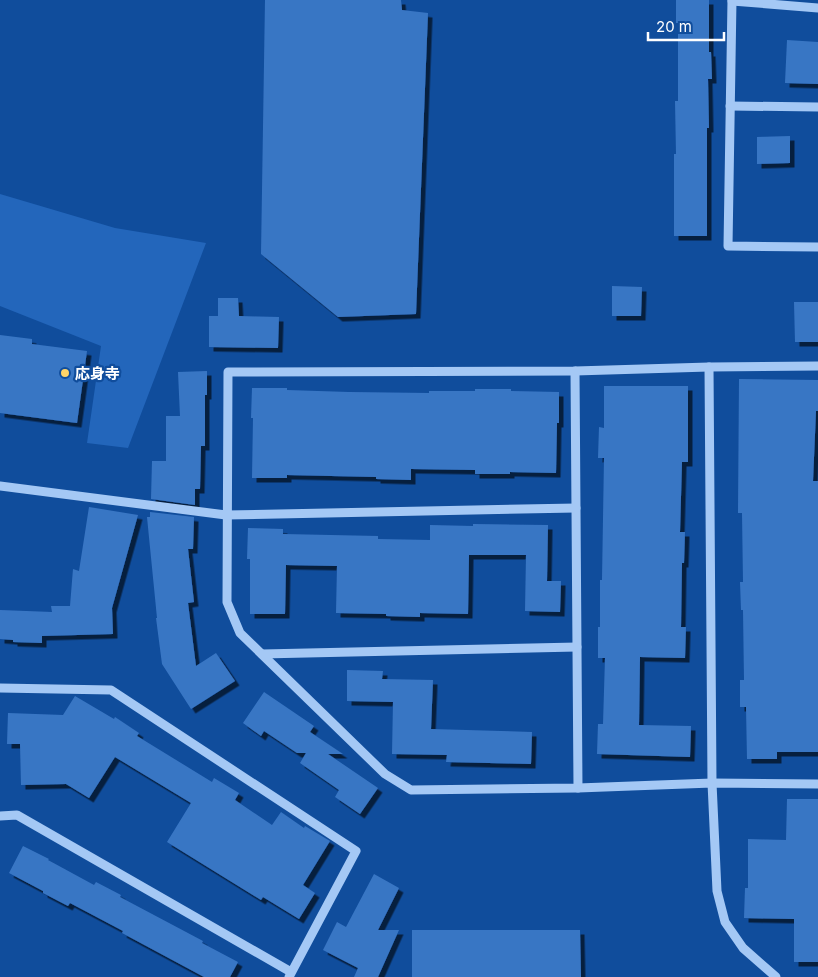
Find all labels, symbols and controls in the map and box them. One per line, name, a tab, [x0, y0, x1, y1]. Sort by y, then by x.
scale bar	[648, 10, 724, 42]
text: 20 m	[656, 17, 692, 36]
place label: 応身寺	[75, 364, 120, 383]
marker: 応身寺	[59, 367, 71, 379]

